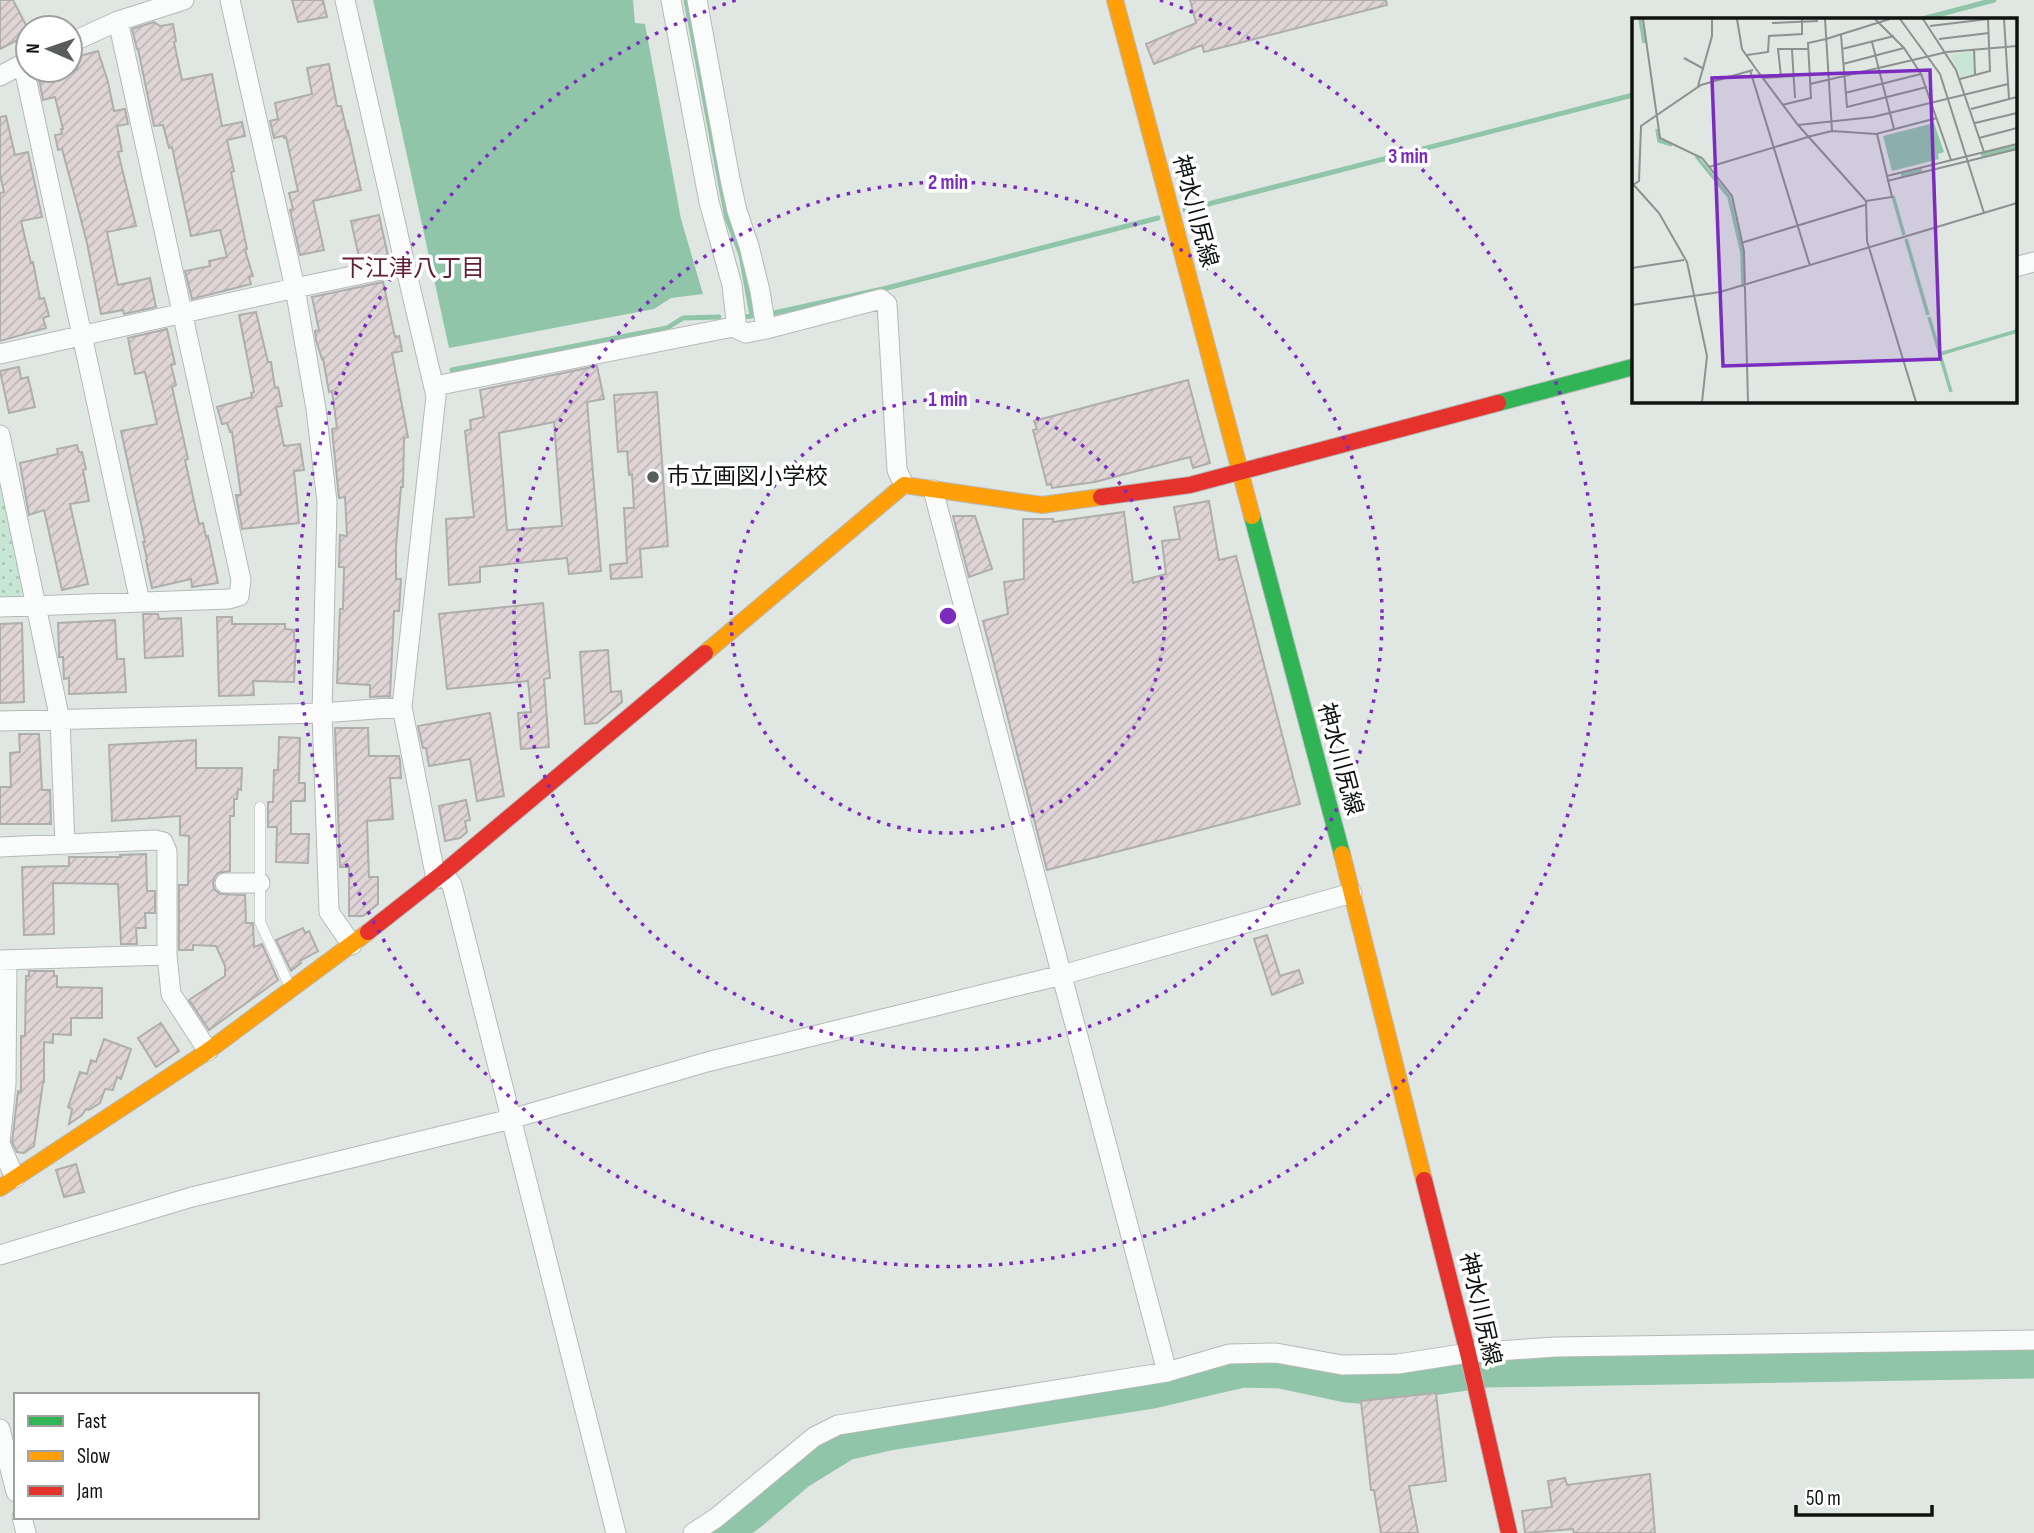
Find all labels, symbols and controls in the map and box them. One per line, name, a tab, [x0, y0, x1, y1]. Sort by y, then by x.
north arrow	[14, 14, 84, 84]
inset map	[1632, 18, 2016, 402]
text: N	[22, 43, 45, 54]
text: 3 min	[1388, 144, 1428, 169]
street label: 神水川尻線	[1167, 152, 1223, 270]
text: 2 min	[928, 170, 968, 195]
district label: 下江津八丁目	[341, 254, 485, 283]
text: 1 min	[928, 387, 968, 412]
place label: 市立画図小学校	[667, 463, 828, 491]
marker: 市立画図小学校	[645, 469, 661, 485]
centre of rings	[936, 604, 960, 628]
street label: 神水川尻線	[1312, 700, 1368, 818]
street label: 神水川尻線	[1453, 1250, 1507, 1368]
legend	[14, 1393, 259, 1519]
text: Fast	[77, 1409, 107, 1434]
text: Slow	[77, 1444, 111, 1469]
scale bar	[1796, 1474, 1932, 1518]
text: Jam	[76, 1479, 103, 1504]
text: 50 m	[1806, 1486, 1841, 1511]

